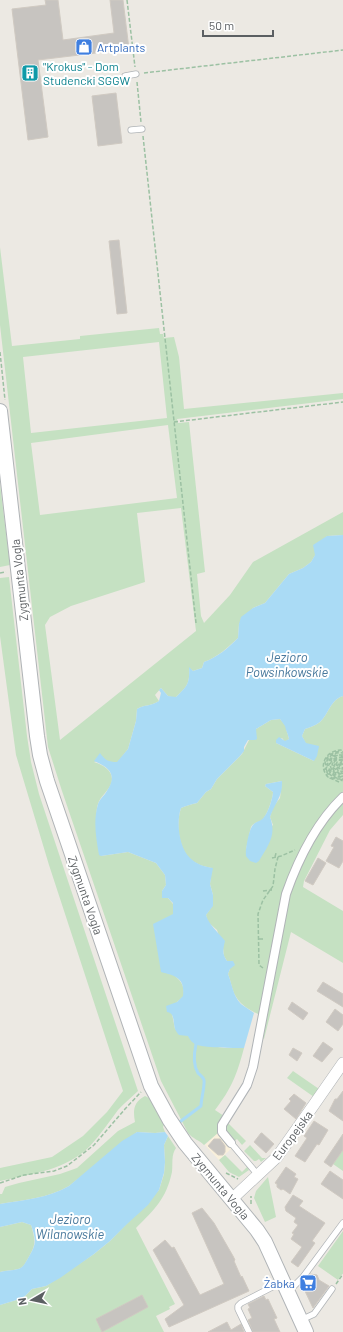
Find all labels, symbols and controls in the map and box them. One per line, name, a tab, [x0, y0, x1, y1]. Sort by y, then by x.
scale bar	[203, 12, 273, 38]
text: 50 m	[209, 18, 234, 32]
shop icon: Artplants	[74, 37, 94, 57]
place label: Artplants	[97, 40, 146, 54]
place label: "Krokus" - Dom Studencki SGGW	[43, 59, 130, 87]
building icon: "Krokus" - Dom Studencki SGGW	[20, 63, 40, 83]
street label: Zygmunta Vogla	[8, 538, 30, 622]
water label: Jezioro Powsinkowskie	[246, 649, 328, 680]
street label: Zygmunta Vogla	[66, 854, 106, 936]
street label: Europejska	[269, 1108, 315, 1162]
street label: Zygmunta Vogla	[189, 1150, 253, 1222]
water label: Jezioro Wilanowskie	[36, 1211, 104, 1242]
supermarket icon: Żabka	[298, 1273, 318, 1293]
place label: Żabka	[264, 1276, 295, 1290]
north arrow	[12, 1280, 52, 1320]
text: N	[15, 1297, 29, 1306]

